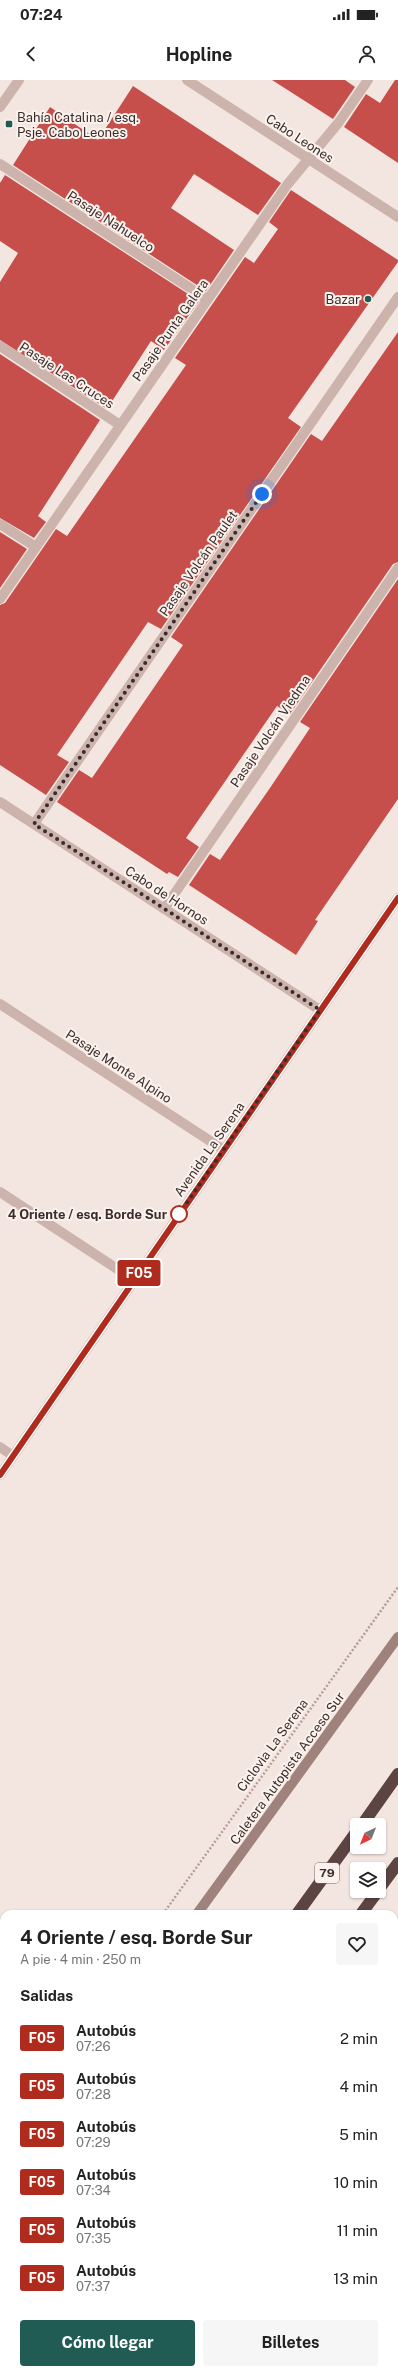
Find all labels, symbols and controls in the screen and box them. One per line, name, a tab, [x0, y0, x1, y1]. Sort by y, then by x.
text: 07:24	[20, 6, 63, 23]
icon: back	[20, 43, 42, 65]
icon: person	[356, 43, 378, 65]
text: Hopline	[166, 44, 232, 65]
place label: Bahía Catalina / esq. Psje. Cabo Leones	[17, 110, 139, 140]
street label: Cabo Leones	[263, 111, 336, 166]
marker: Bahía Catalina / esq. Psje. Cabo Leones	[4, 119, 14, 129]
street label: Pasaje Nahuelco	[65, 188, 157, 255]
street label: Pasaje Punta Galera	[130, 276, 211, 384]
place label: Bazar	[326, 292, 360, 307]
marker: Bazar	[363, 294, 373, 304]
street label: Pasaje Las Cruces	[17, 339, 117, 412]
your location	[252, 484, 272, 504]
street label: Pasaje Volcán Paulet	[156, 508, 240, 619]
street label: Pasaje Volcán Viedma	[227, 672, 313, 790]
street label: Cabo de Hornos	[122, 863, 211, 928]
street label: Pasaje Monte Alpino	[63, 1027, 174, 1106]
street label: Avenida La Serena	[171, 1099, 248, 1199]
marker: 4 Oriente / esq. Borde Sur	[170, 1205, 188, 1223]
place label: 4 Oriente / esq. Borde Sur	[8, 1207, 168, 1222]
line badge: F05	[116, 1260, 162, 1286]
text: F05	[125, 1265, 153, 1281]
street label: Caletera Autopista Acceso Sur	[227, 1689, 348, 1847]
street label: Ciclovìa La Serena	[234, 1696, 311, 1795]
north arrow	[350, 1818, 386, 1854]
map controls	[350, 1818, 386, 1898]
button: layers	[350, 1862, 386, 1898]
road number: 79	[315, 1863, 339, 1883]
button: heart	[336, 1923, 378, 1965]
text: 4 Oriente / esq. Borde Sur	[20, 1926, 253, 1948]
text: A pie · 4 min · 250 m	[20, 1952, 141, 1967]
text: Salidas	[20, 1987, 73, 2004]
text: Autobús	[76, 2022, 136, 2039]
text: F05	[28, 2030, 56, 2046]
text: 2 min	[340, 2030, 378, 2047]
text: 07:26	[76, 2039, 111, 2054]
text: Autobús	[76, 2070, 136, 2087]
text: F05	[28, 2078, 56, 2094]
text: 4 min	[339, 2078, 378, 2095]
text: 07:28	[76, 2087, 111, 2102]
text: Autobús	[76, 2118, 136, 2135]
text: F05	[28, 2126, 56, 2142]
text: 5 min	[339, 2126, 378, 2143]
text: 07:29	[76, 2135, 111, 2150]
text: Autobús	[76, 2166, 136, 2183]
text: F05	[28, 2174, 56, 2190]
text: 10 min	[334, 2174, 378, 2191]
text: 07:34	[76, 2183, 111, 2198]
text: Autobús	[76, 2214, 136, 2231]
text: F05	[28, 2222, 56, 2238]
text: 11 min	[337, 2222, 378, 2239]
text: 07:35	[76, 2231, 111, 2246]
text: Autobús	[76, 2262, 136, 2279]
text: F05	[28, 2270, 56, 2286]
text: 13 min	[333, 2270, 378, 2287]
text: 07:37	[76, 2279, 110, 2294]
button: Cómo llegar	[20, 2320, 195, 2366]
button: Billetes	[203, 2320, 378, 2366]

